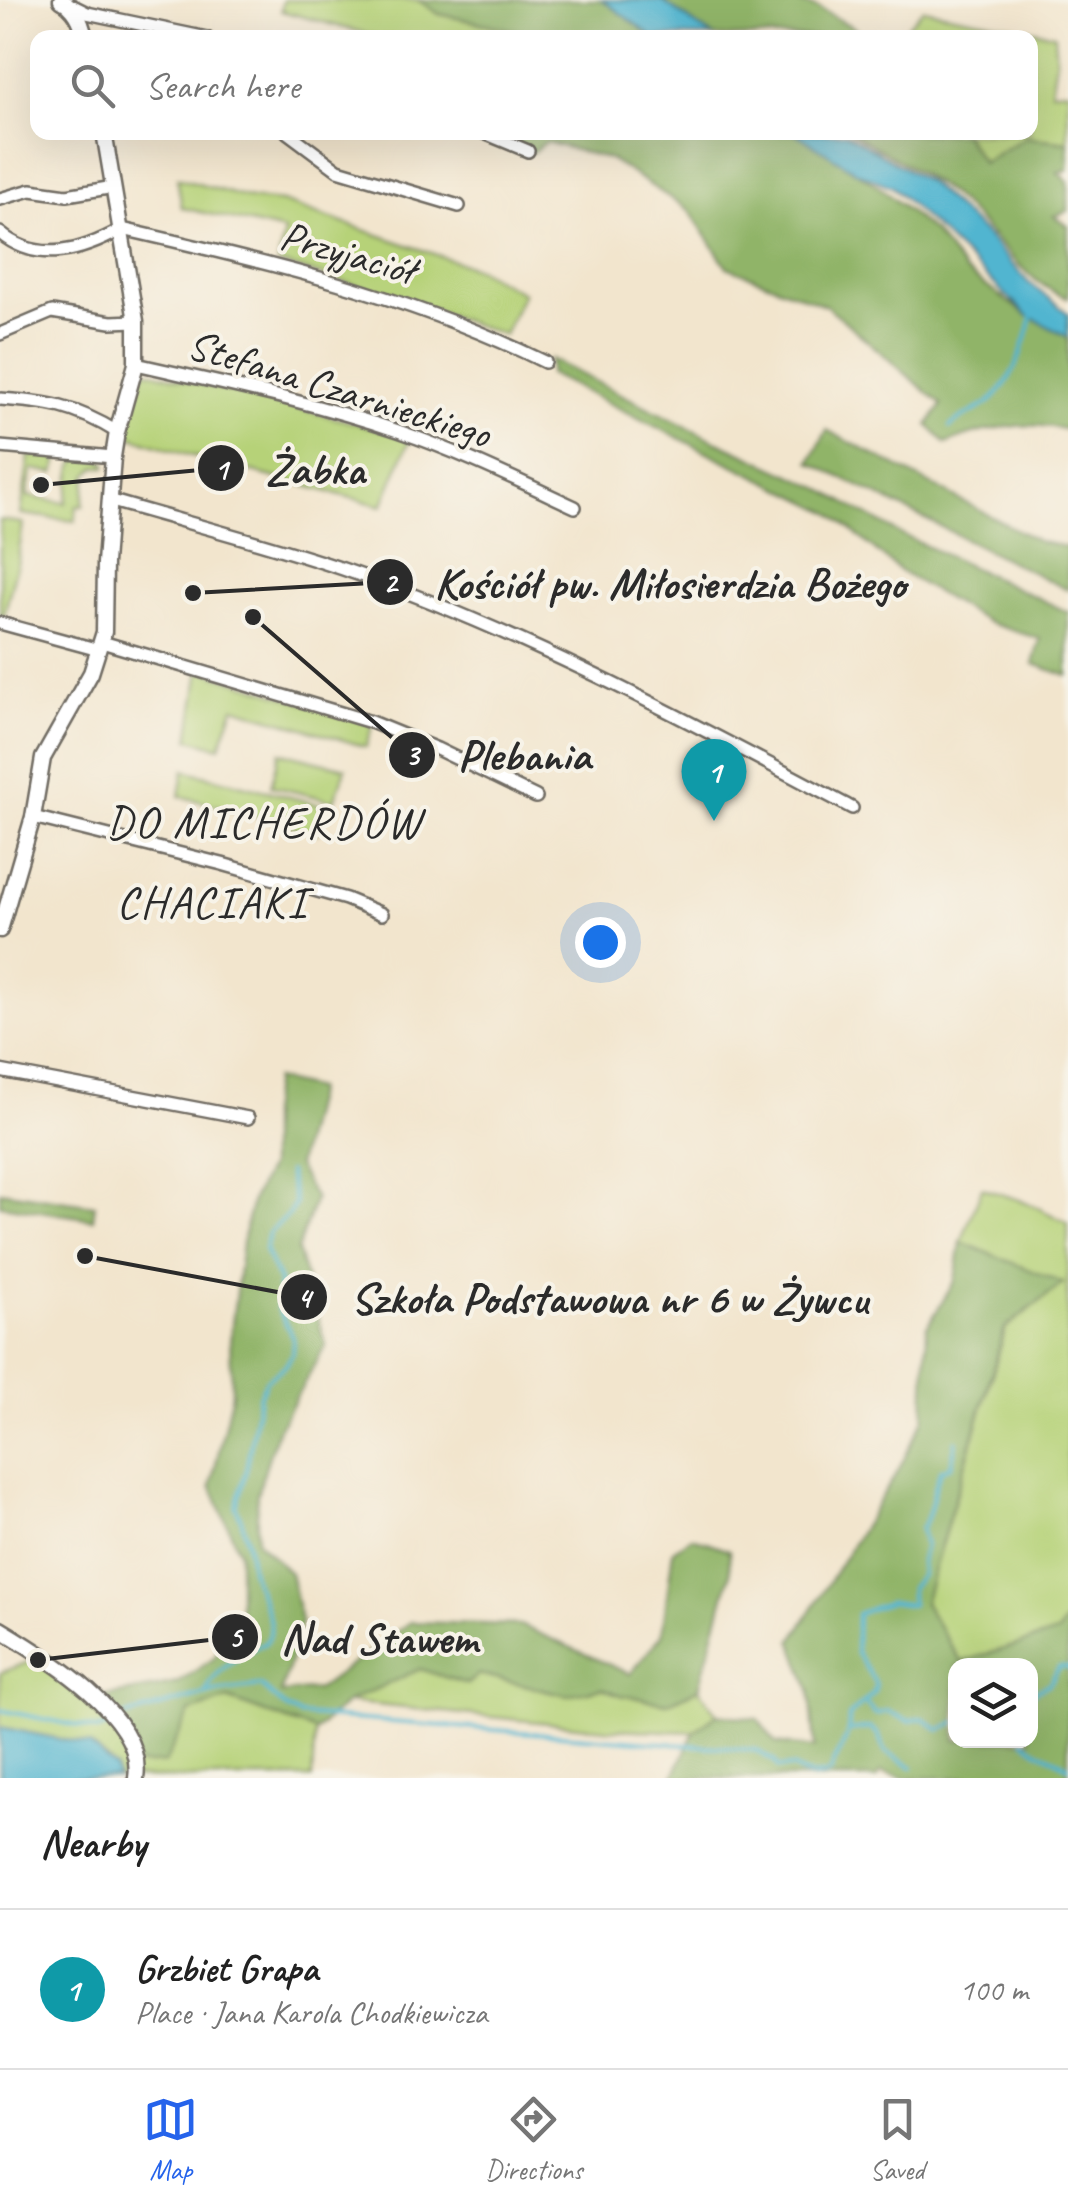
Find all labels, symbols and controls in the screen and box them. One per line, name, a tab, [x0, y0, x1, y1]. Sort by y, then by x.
search box	[30, 30, 1038, 140]
icon: search	[65, 58, 120, 113]
text: Search here	[145, 62, 300, 109]
street label: Przyjaciół	[274, 209, 427, 299]
street label: Stefana Czarnieckiego	[181, 318, 499, 461]
callout: Żabka	[196, 431, 385, 506]
text: Żabka	[266, 441, 368, 498]
text: 1	[214, 450, 231, 488]
callout: Kościół pw. Miłosierdzia Bożego	[365, 545, 926, 620]
text: Kościół pw. Miłosierdzia Bożego	[434, 555, 909, 612]
text: 2	[383, 564, 399, 602]
callout: Plebania	[387, 717, 610, 792]
text: Plebania	[458, 727, 594, 784]
text: 3	[405, 736, 421, 774]
pin: 1	[682, 738, 746, 821]
district label: DO MICHERDÓW	[106, 794, 427, 851]
district label: CHACIAKI	[117, 874, 315, 931]
your location	[575, 917, 626, 968]
callout: Szkoła Podstawowa nr 6 w Żywcu	[279, 1260, 888, 1335]
text: Szkoła Podstawowa nr 6 w Żywcu	[350, 1270, 871, 1327]
text: 4	[297, 1279, 314, 1317]
callout: Nad Stawem	[210, 1599, 498, 1674]
text: Nad Stawem	[281, 1610, 482, 1667]
text: 5	[228, 1618, 244, 1656]
map controls	[948, 1658, 1038, 1748]
button: layers	[948, 1658, 1038, 1748]
text: Nearby	[40, 1817, 146, 1870]
text: Grzbiet Grapa	[135, 1945, 318, 1992]
text: 1	[65, 1969, 80, 2010]
text: 100 m	[959, 1969, 1028, 2010]
text: Place · Jana Karola Chodkiewicza	[135, 1992, 488, 2033]
tab: Map	[143, 2092, 198, 2187]
tab: Directions	[485, 2092, 583, 2187]
tab: Saved	[870, 2092, 925, 2187]

